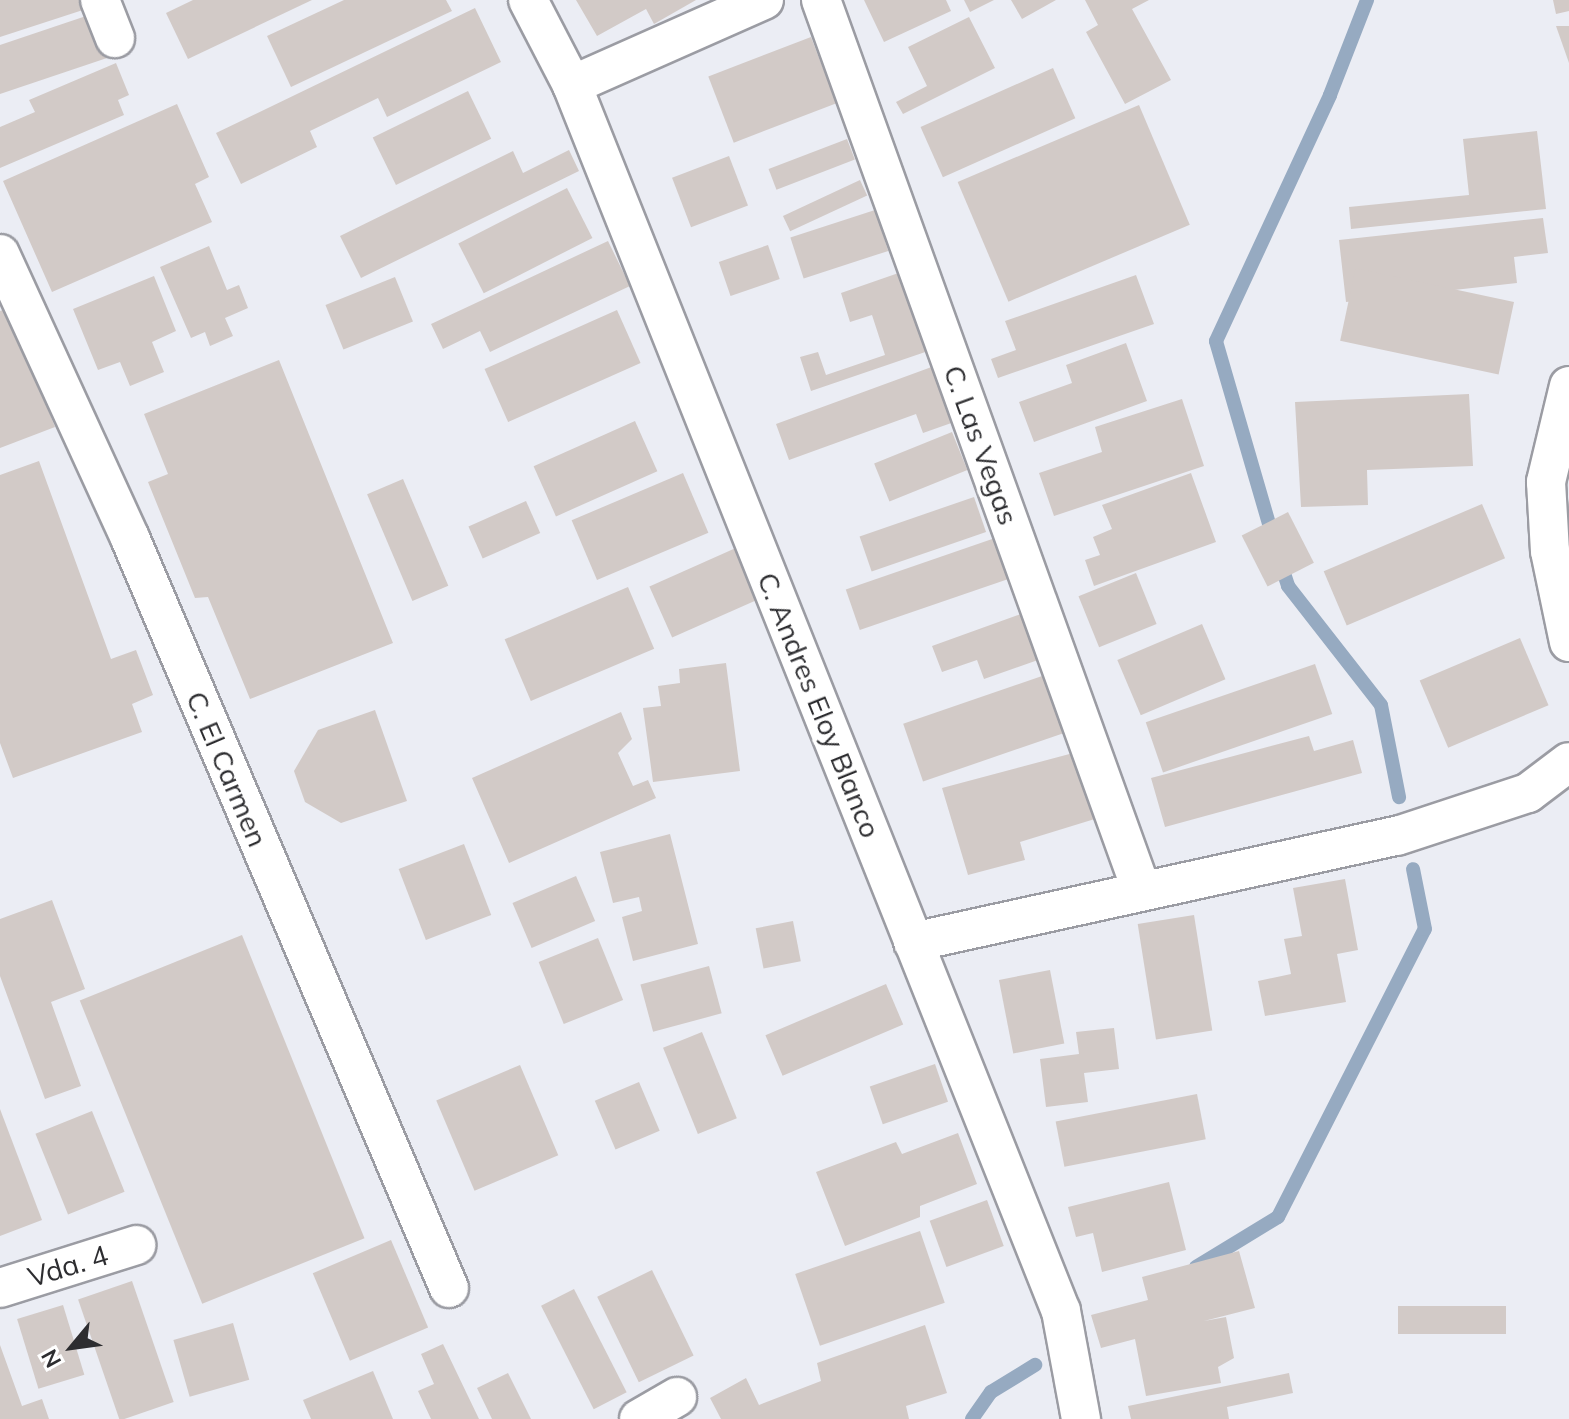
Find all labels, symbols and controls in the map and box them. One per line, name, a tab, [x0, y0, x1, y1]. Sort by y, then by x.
street label: C. Las Vegas	[937, 361, 1025, 529]
street label: C. Andres Eloy Blanco	[750, 568, 888, 842]
street label: C. El Carmen	[179, 686, 275, 852]
street label: Vda. 4	[24, 1238, 112, 1294]
north arrow	[32, 1307, 112, 1387]
text: N	[35, 1345, 67, 1373]

